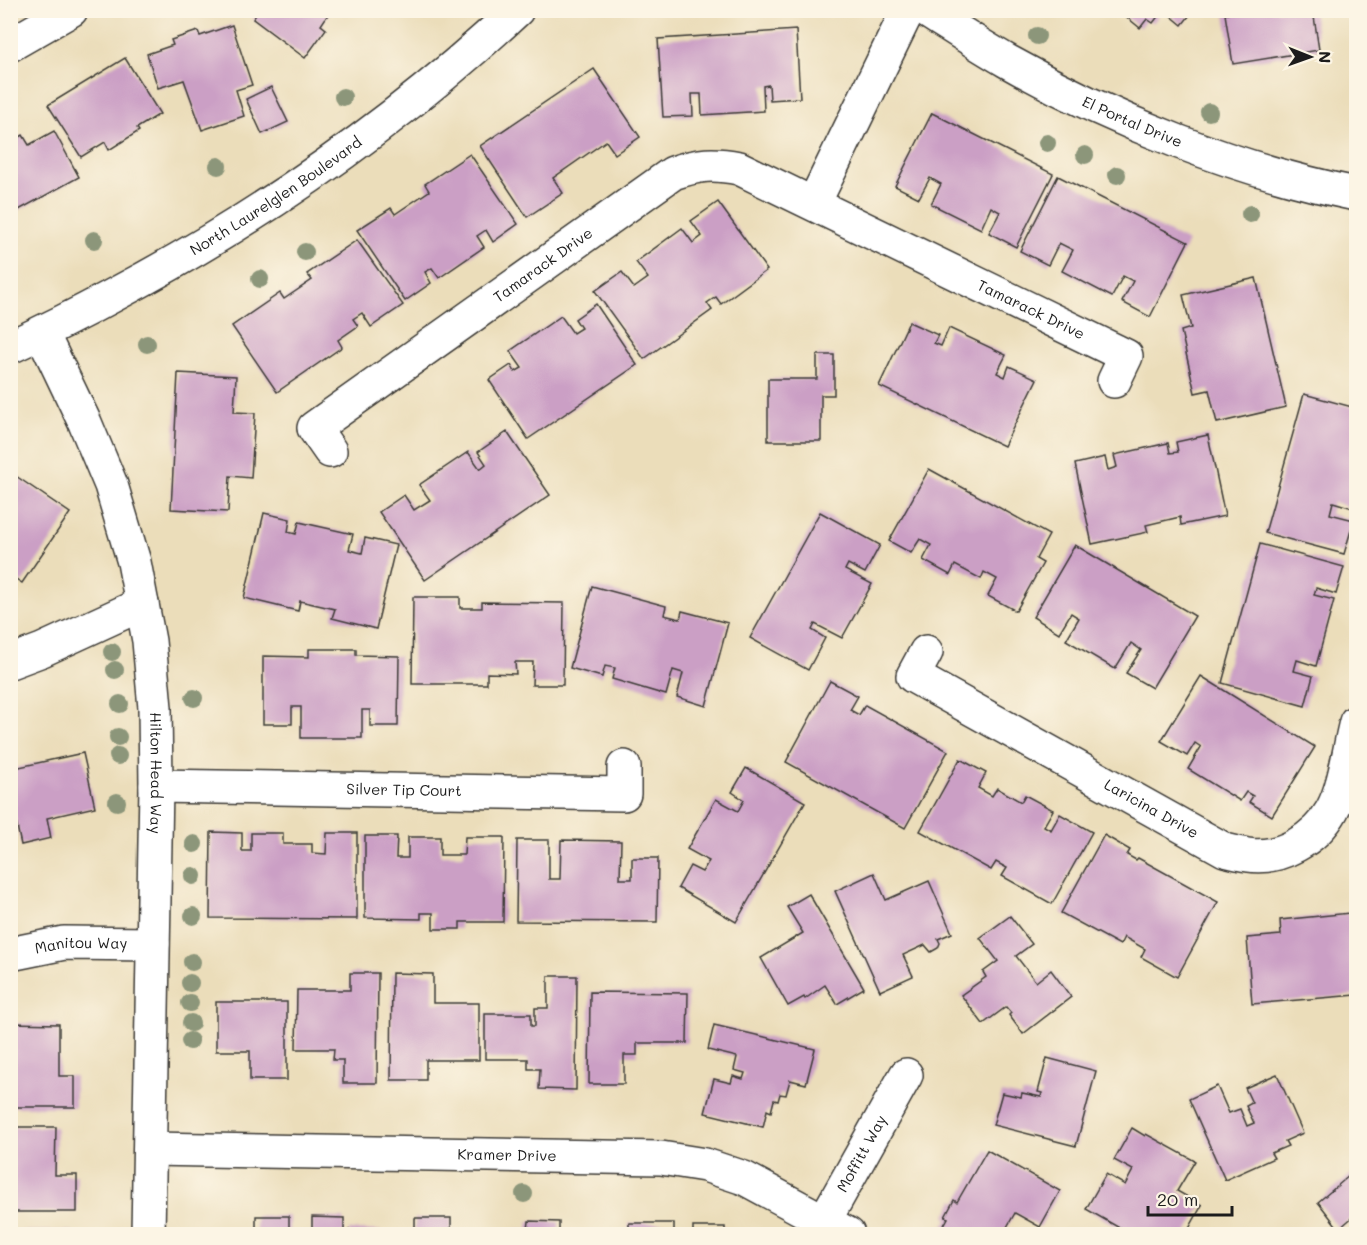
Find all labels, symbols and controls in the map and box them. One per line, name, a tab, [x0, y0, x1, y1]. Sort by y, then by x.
north arrow	[1280, 27, 1340, 87]
text: N	[1315, 51, 1336, 64]
street label: El Portal Drive	[1079, 91, 1185, 151]
street label: North Laurelglen Boulevard	[186, 132, 365, 260]
street label: Tamarack Drive	[489, 222, 596, 307]
street label: Tamarack Drive	[974, 274, 1088, 343]
street label: Hilton Head Way	[146, 712, 167, 834]
street label: Laricina Drive	[1101, 774, 1202, 842]
street label: Silver Tip Court	[346, 778, 462, 800]
street label: Manitou Way	[33, 932, 128, 958]
street label: Moffitt Way	[831, 1111, 891, 1195]
street label: Kramer Drive	[457, 1143, 557, 1165]
scale bar	[1148, 1179, 1232, 1217]
text: 20 m	[1157, 1187, 1198, 1211]

